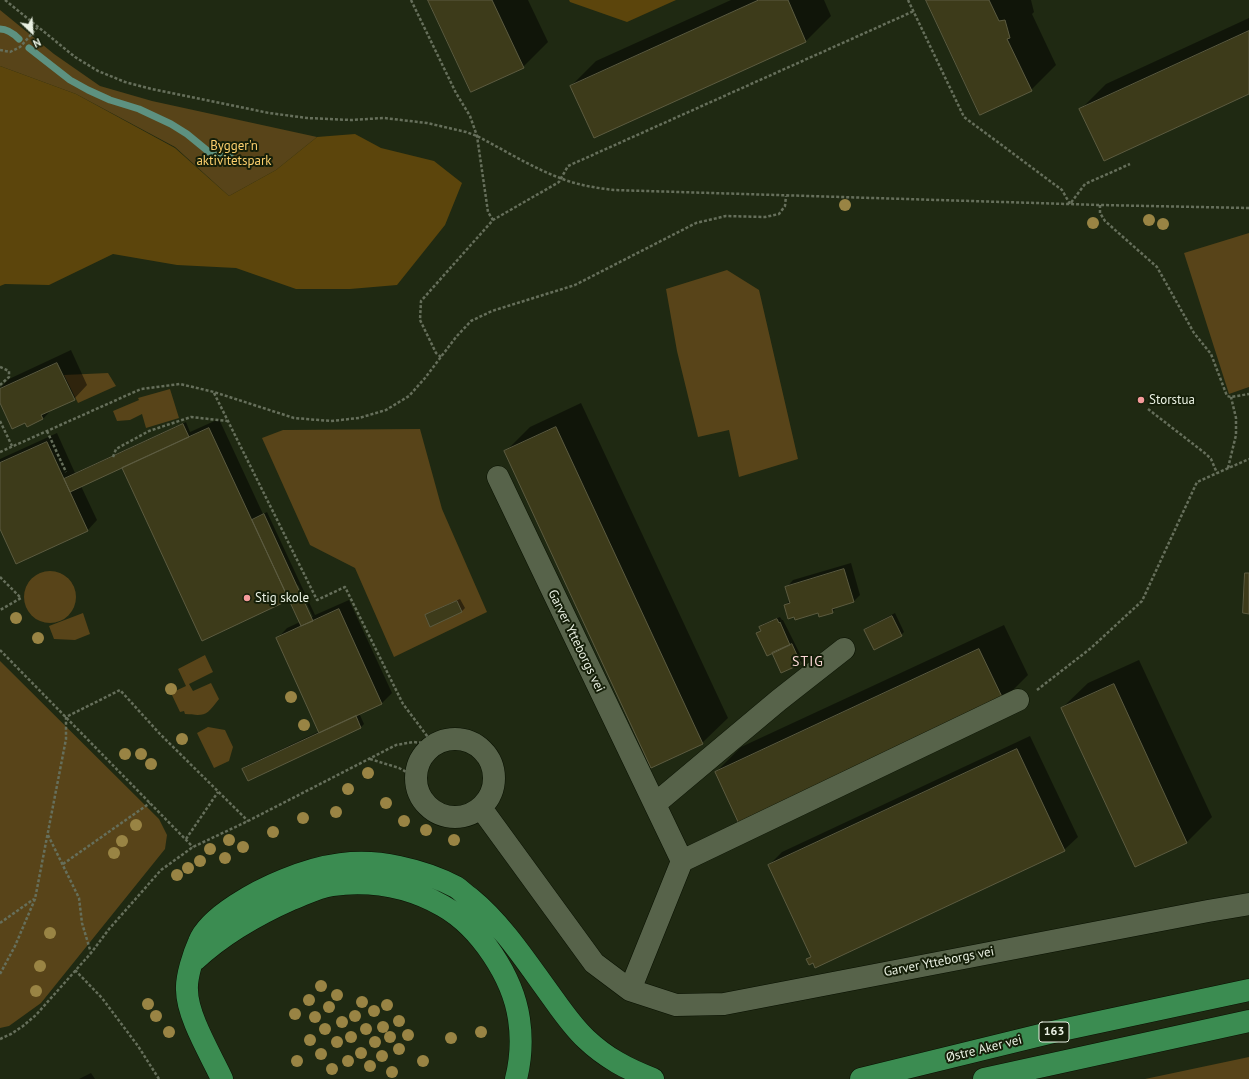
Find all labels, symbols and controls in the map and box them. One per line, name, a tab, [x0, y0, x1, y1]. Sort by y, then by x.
north arrow	[12, 12, 52, 52]
text: N	[31, 35, 43, 51]
park label: Bygger'n aktivitetspark	[196, 138, 272, 169]
place label: Storstua	[1149, 392, 1195, 408]
marker: Storstua	[1136, 395, 1146, 405]
street label: Garver Ytteborgs vei	[544, 587, 608, 695]
place label: Stig skole	[255, 590, 309, 606]
marker: Stig skole	[242, 593, 252, 603]
district label: STIG	[792, 654, 824, 670]
street label: Garver Ytteborgs vei	[883, 944, 995, 980]
road number: 163	[1039, 1022, 1069, 1042]
street label: Østre Aker vei	[944, 1032, 1024, 1066]

